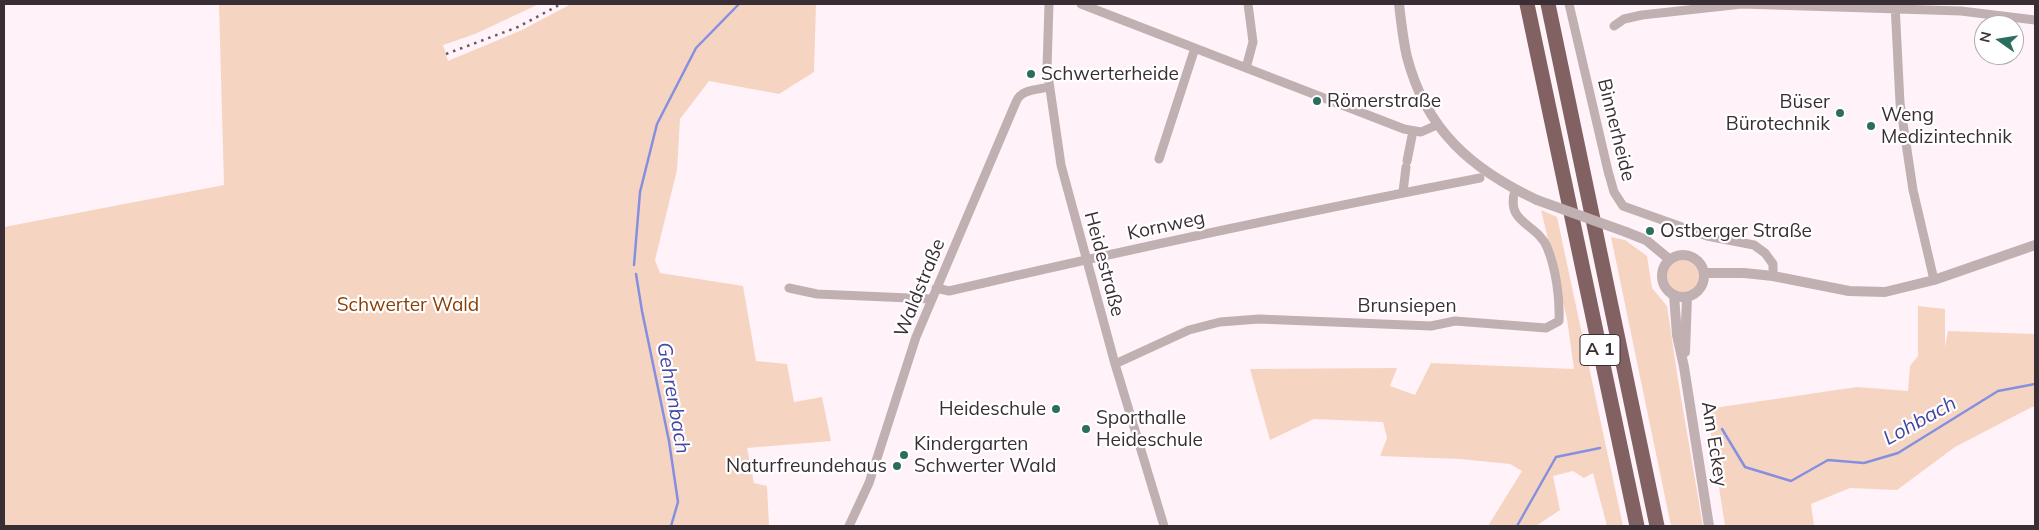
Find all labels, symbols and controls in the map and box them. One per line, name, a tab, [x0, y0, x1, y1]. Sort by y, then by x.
north arrow	[1974, 15, 2024, 65]
text: N	[1975, 30, 1995, 44]
place label: Schwerterheide	[1041, 63, 1179, 85]
marker: Schwerterheide	[1025, 68, 1037, 80]
street label: Binnerheide	[1592, 76, 1640, 184]
place label: Römerstraße	[1327, 90, 1441, 112]
place label: Büser Bürotechnik	[1726, 91, 1830, 135]
marker: Römerstraße	[1311, 95, 1323, 107]
place label: Weng Medizintechnik	[1881, 104, 2012, 148]
marker: Büser Bürotechnik	[1834, 107, 1846, 119]
marker: Weng Medizintechnik	[1865, 120, 1877, 132]
street label: Kornweg	[1125, 207, 1207, 245]
street label: Heidestraße	[1079, 209, 1129, 319]
place label: Ostberger Straße	[1660, 220, 1812, 242]
marker: Ostberger Straße	[1644, 225, 1656, 237]
street label: Waldstraße	[890, 236, 950, 340]
park label: Schwerter Wald	[337, 294, 479, 316]
street label: Brunsiepen	[1357, 295, 1457, 317]
road number: A 1	[1580, 334, 1620, 366]
water label: Gehrenbach	[651, 340, 695, 456]
water label: Lohbach	[1879, 391, 1961, 451]
place label: Heideschule	[939, 398, 1046, 420]
street label: Am Eckey	[1696, 400, 1732, 488]
marker: Heideschule	[1050, 403, 1062, 415]
place label: Sporthalle Heideschule	[1096, 407, 1203, 451]
marker: Sporthalle Heideschule	[1080, 423, 1092, 435]
place label: Kindergarten Schwerter Wald	[914, 433, 1056, 477]
marker: Kindergarten Schwerter Wald	[898, 449, 910, 461]
place label: Naturfreundehaus	[726, 455, 887, 477]
marker: Naturfreundehaus	[891, 460, 903, 472]

